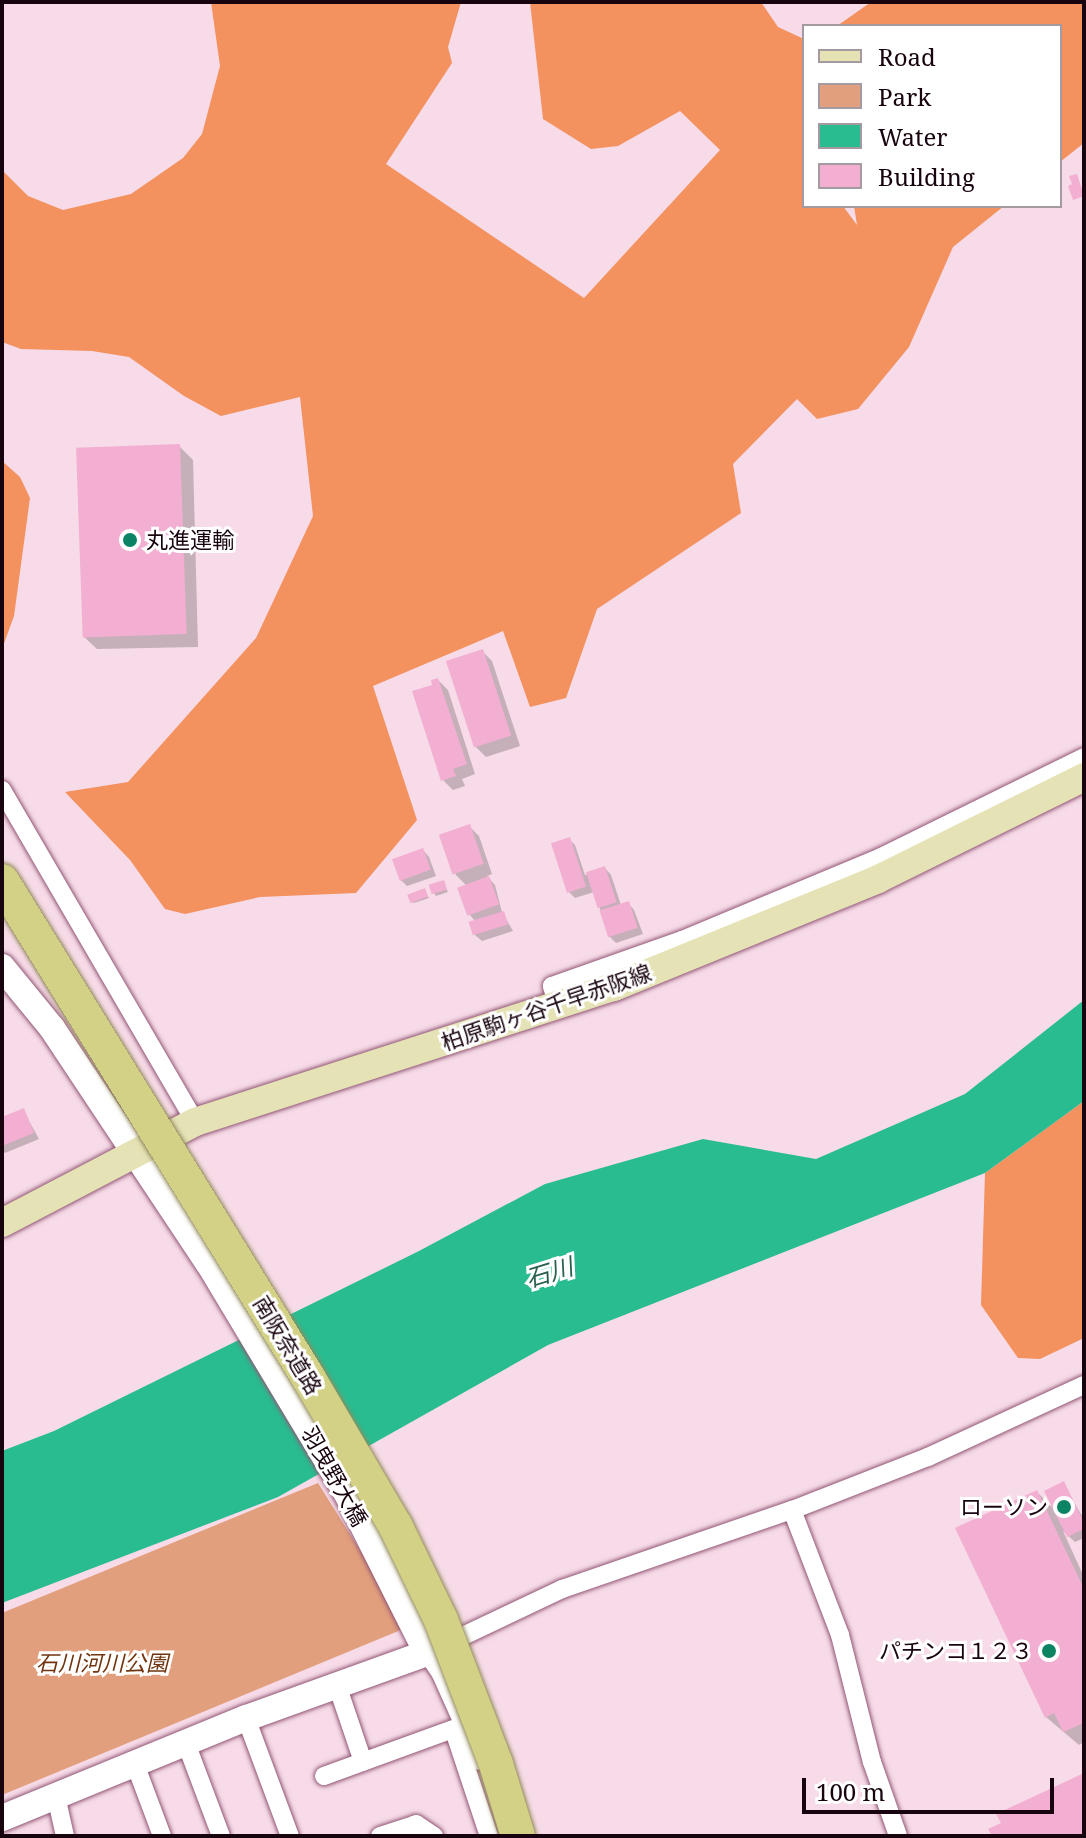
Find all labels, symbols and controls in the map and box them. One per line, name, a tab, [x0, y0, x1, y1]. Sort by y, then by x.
legend	[802, 24, 1062, 208]
text: Road	[878, 40, 936, 73]
text: Park	[878, 80, 931, 113]
text: Water	[878, 120, 948, 153]
text: Building	[878, 160, 975, 193]
place label: 丸進運輸	[146, 527, 234, 553]
marker: 丸進運輸	[121, 531, 139, 549]
street label: 柏原駒ヶ谷千早赤阪線	[438, 959, 654, 1055]
water label: 石川	[522, 1251, 576, 1293]
street label: 南阪奈道路	[248, 1291, 328, 1399]
street label: 羽曳野大橋	[297, 1421, 373, 1531]
place label: ローソン	[960, 1494, 1048, 1520]
marker: ローソン	[1055, 1498, 1073, 1516]
place label: パチンコ１２３	[879, 1638, 1033, 1664]
marker: パチンコ１２３	[1040, 1642, 1058, 1660]
park label: 石川河川公園	[36, 1650, 168, 1676]
scale bar	[806, 1762, 1058, 1812]
text: 100 m	[816, 1775, 885, 1808]

